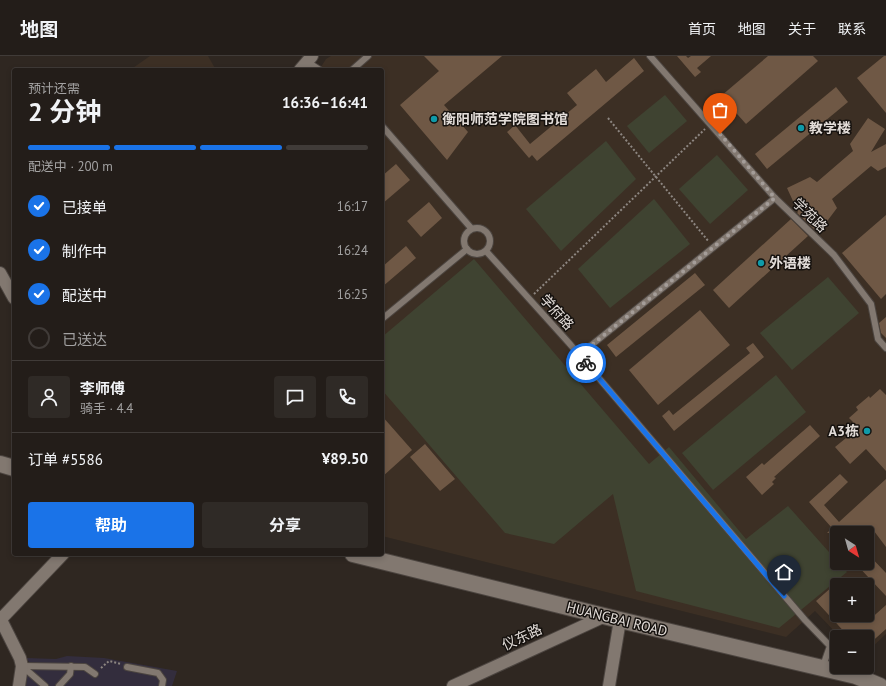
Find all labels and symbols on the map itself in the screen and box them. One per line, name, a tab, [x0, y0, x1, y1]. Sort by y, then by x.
pin	[703, 93, 737, 134]
place label: 衡阳师范学院图书馆	[442, 110, 568, 128]
marker: 衡阳师范学院图书馆	[429, 114, 439, 124]
place label: 教学楼	[809, 119, 851, 137]
marker: 教学楼	[796, 123, 806, 133]
street label: 学苑路	[789, 194, 831, 236]
place label: 外语楼	[769, 254, 811, 272]
marker: 外语楼	[756, 258, 766, 268]
street label: 学府路	[536, 290, 578, 334]
courier	[566, 343, 606, 383]
place label: A3栋	[829, 422, 859, 440]
marker: A3栋	[862, 426, 872, 436]
north arrow	[830, 526, 874, 570]
pin	[767, 555, 801, 596]
street label: HUANGBAI ROAD	[565, 598, 669, 640]
street label: 仪东路	[499, 620, 545, 654]

